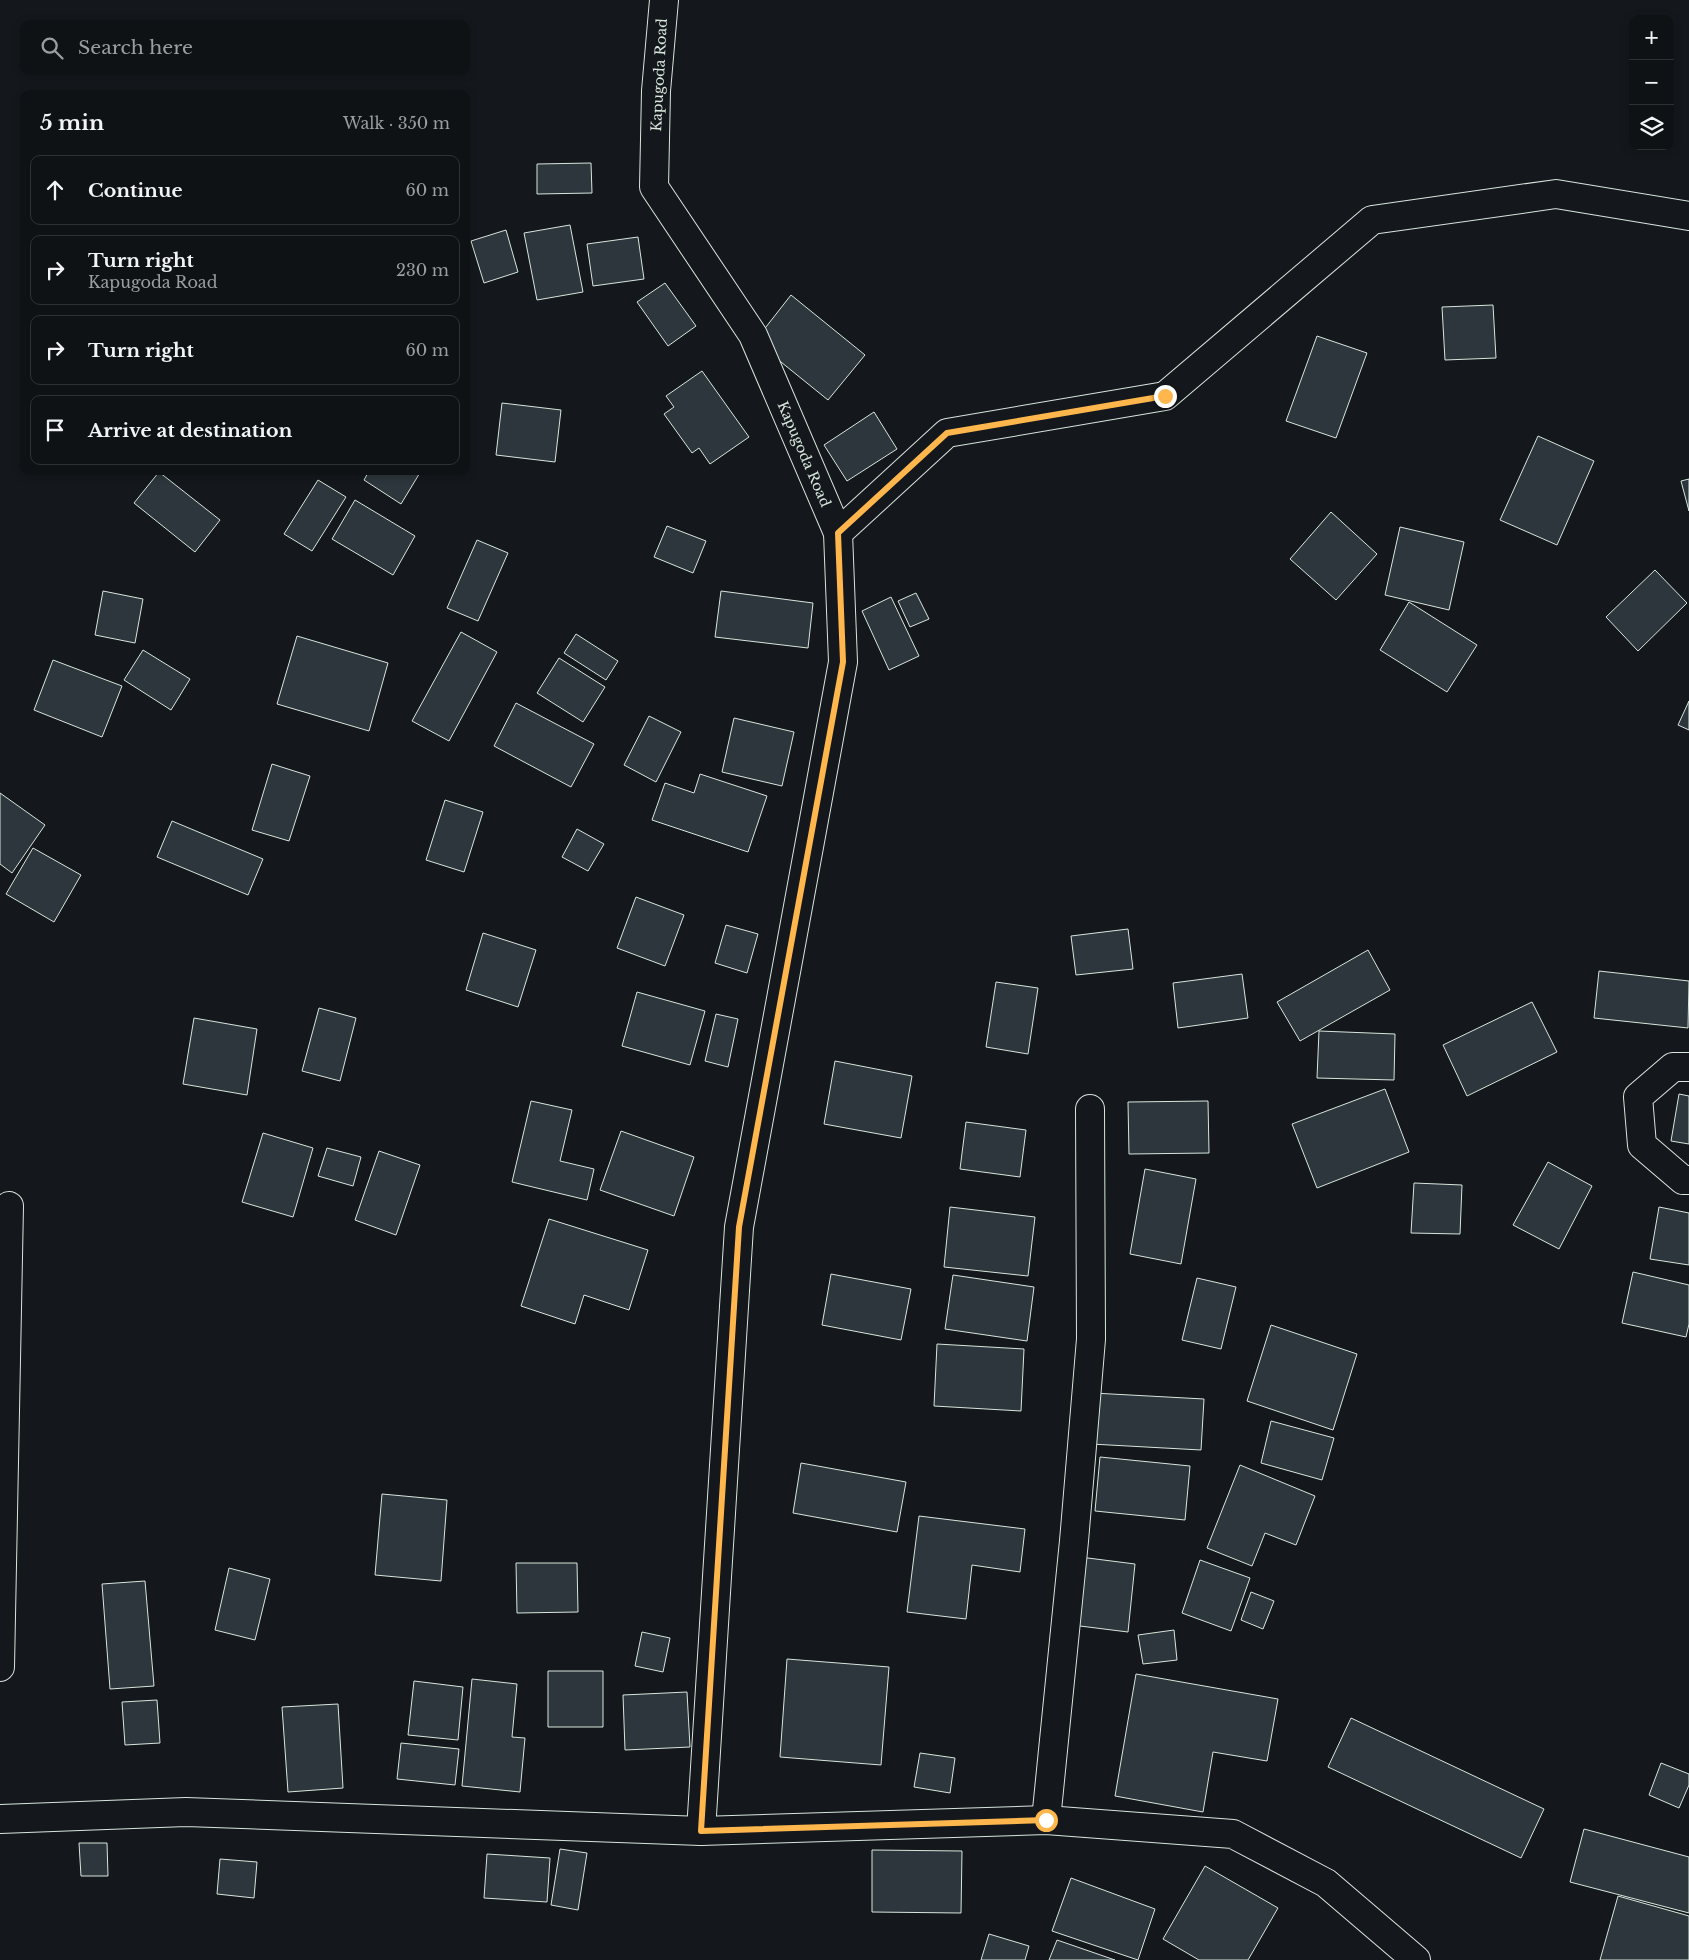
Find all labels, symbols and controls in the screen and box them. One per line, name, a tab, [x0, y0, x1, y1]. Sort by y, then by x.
map controls	[1629, 15, 1674, 150]
button: +	[1629, 15, 1674, 60]
street label: Kapugoda Road	[647, 17, 671, 132]
search box	[20, 20, 470, 75]
icon: search	[38, 34, 66, 62]
text: Search here	[78, 36, 193, 59]
button: −	[1629, 60, 1674, 105]
button: layers	[1629, 105, 1674, 150]
text: 5 min	[40, 110, 104, 136]
text: Walk · 350 m	[343, 113, 450, 133]
icon: ahead	[41, 176, 69, 204]
text: Continue	[88, 179, 183, 202]
text: 60 m	[406, 180, 449, 200]
text: Turn right	[88, 249, 194, 272]
icon: right	[41, 256, 69, 284]
text: 230 m	[396, 260, 449, 280]
text: Kapugoda Road	[88, 272, 218, 292]
icon: right	[41, 336, 69, 364]
text: Turn right	[88, 339, 194, 362]
text: 60 m	[406, 340, 449, 360]
route end	[1154, 385, 1177, 408]
street label: Kapugoda Road	[773, 398, 835, 510]
icon: arrive	[41, 416, 69, 444]
text: Arrive at destination	[88, 419, 292, 442]
route start	[1035, 1809, 1058, 1832]

